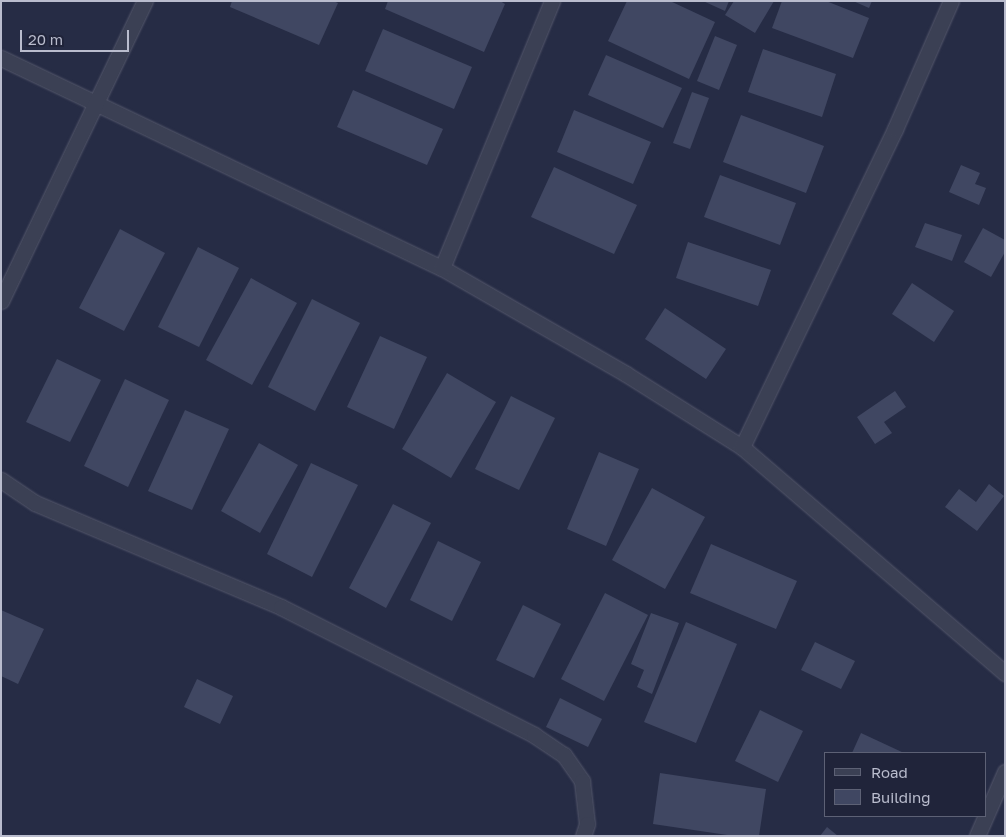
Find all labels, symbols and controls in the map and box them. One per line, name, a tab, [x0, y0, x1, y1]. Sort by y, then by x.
scale bar	[22, 20, 131, 52]
text: 20 m	[28, 30, 63, 48]
legend	[824, 752, 986, 817]
text: Road	[871, 763, 908, 781]
text: Building	[871, 788, 931, 806]

